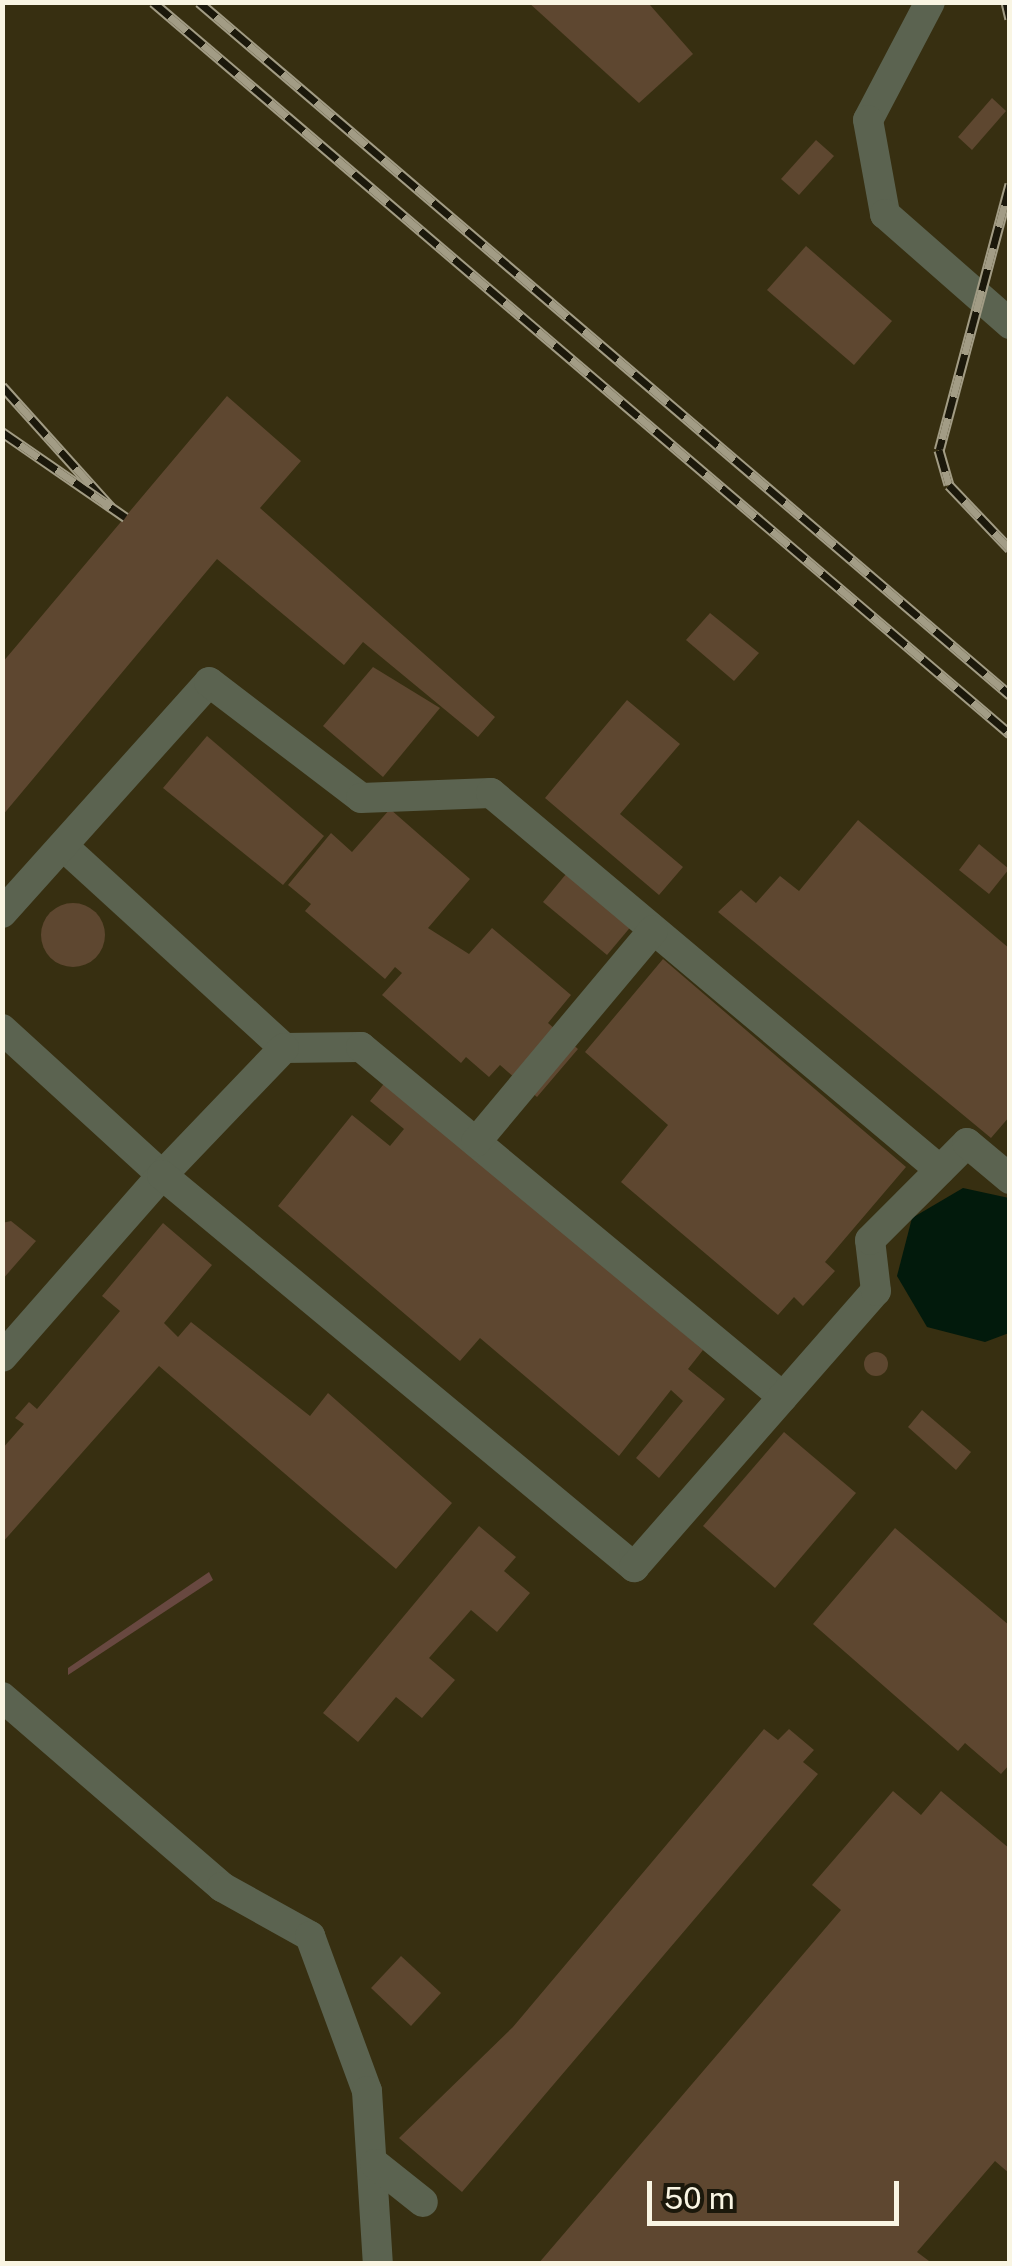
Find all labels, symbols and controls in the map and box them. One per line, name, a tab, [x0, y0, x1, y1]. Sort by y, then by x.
scale bar	[652, 2161, 904, 2223]
text: 50 m	[664, 2180, 735, 2216]

